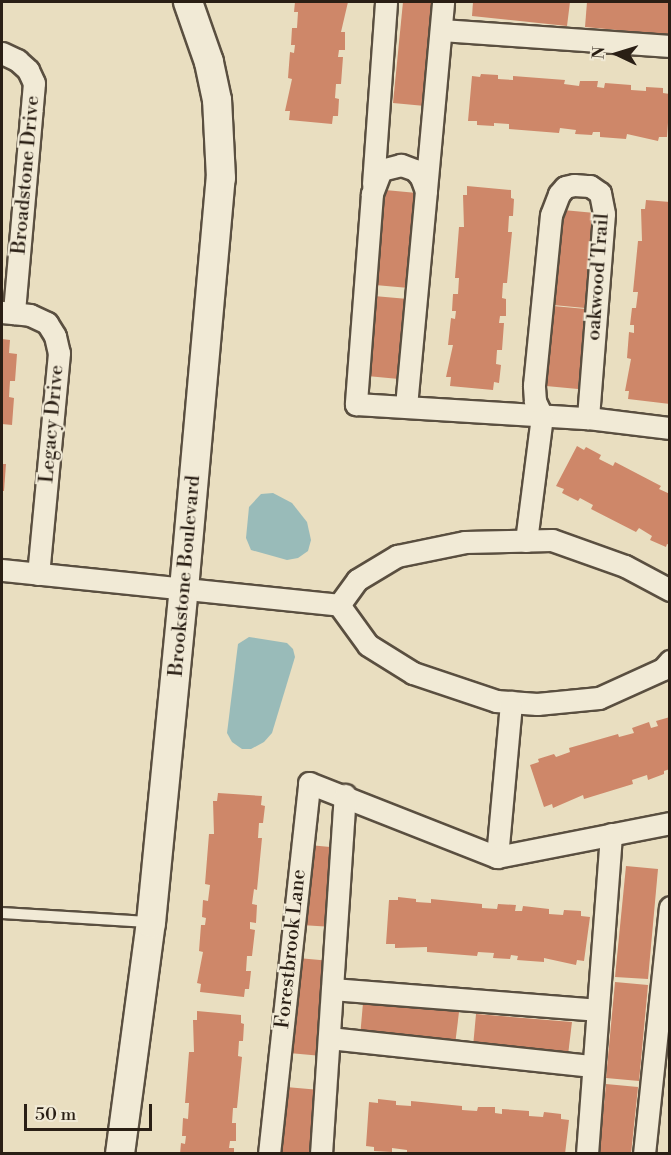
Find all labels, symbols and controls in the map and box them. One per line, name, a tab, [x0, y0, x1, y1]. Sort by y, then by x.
north arrow	[587, 24, 647, 84]
text: N	[589, 46, 609, 60]
street label: Broadstone Drive	[7, 95, 45, 255]
street label: oakwood Trail	[582, 212, 614, 342]
street label: Legacy Drive	[35, 364, 69, 484]
street label: Brookstone Boulevard	[164, 474, 206, 678]
street label: Forestbrook Lane	[271, 868, 311, 1030]
scale bar	[27, 1092, 154, 1130]
text: 50 m	[35, 1103, 76, 1126]

